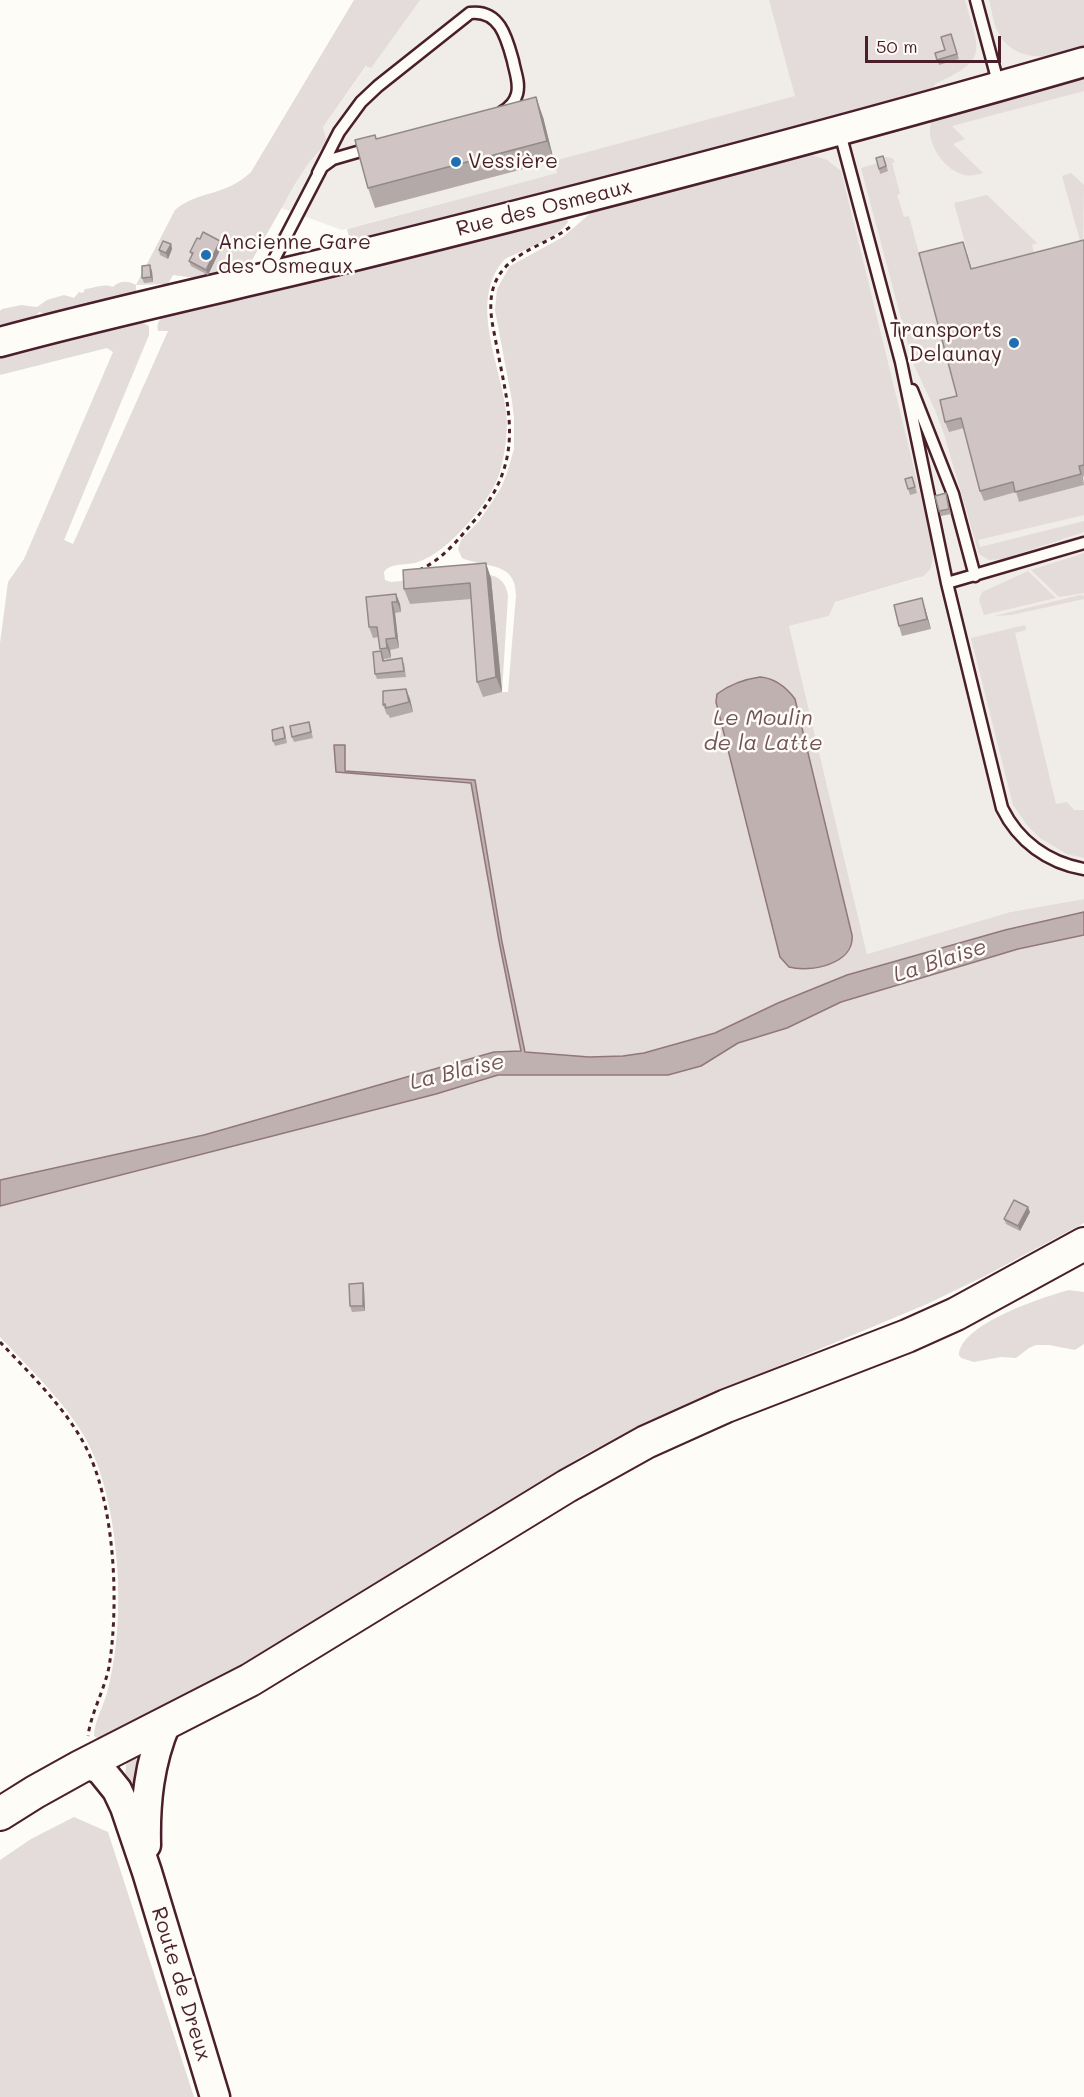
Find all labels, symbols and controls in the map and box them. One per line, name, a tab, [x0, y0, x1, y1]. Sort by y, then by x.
scale bar	[868, 24, 1004, 62]
text: 50 m	[876, 34, 918, 58]
place label: Vessière	[468, 149, 558, 175]
marker: Vessière	[449, 155, 463, 169]
street label: Rue des Osmeaux	[454, 174, 634, 242]
place label: Ancienne Gare des Osmeaux	[218, 230, 371, 280]
marker: Ancienne Gare des Osmeaux	[199, 248, 213, 262]
place label: Transports Delaunay	[889, 318, 1002, 368]
marker: Transports Delaunay	[1007, 336, 1021, 350]
water label: Le Moulin de la Latte	[703, 705, 823, 756]
water label: La Blaise	[890, 934, 990, 988]
water label: La Blaise	[407, 1048, 507, 1096]
street label: Route de Dreux	[146, 1904, 216, 2064]

